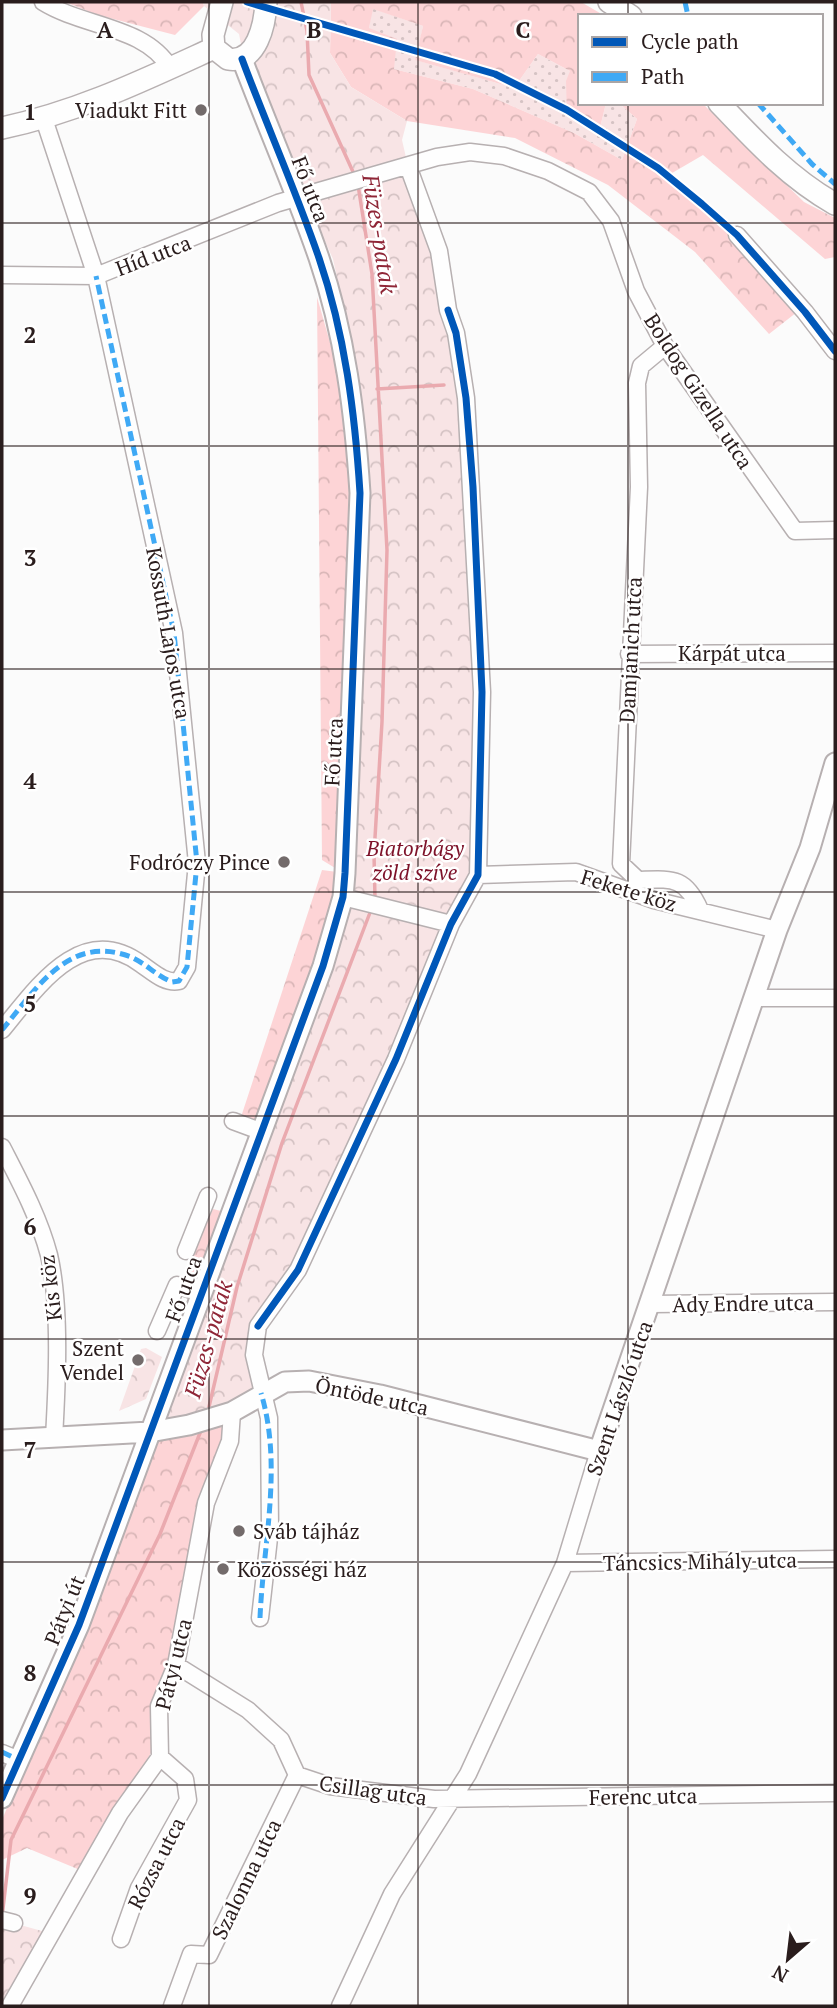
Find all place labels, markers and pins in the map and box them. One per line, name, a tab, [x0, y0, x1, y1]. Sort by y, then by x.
place label: Viadukt Fitt	[75, 96, 187, 124]
marker: Viadukt Fitt	[193, 102, 209, 118]
place label: Fodróczy Pince	[129, 848, 270, 876]
marker: Fodróczy Pince	[276, 854, 292, 870]
place label: Szent Vendel	[60, 1334, 124, 1386]
marker: Szent Vendel	[130, 1352, 146, 1368]
place label: Sváb tájház	[253, 1517, 360, 1545]
marker: Sváb tájház	[231, 1523, 247, 1539]
place label: Közösségi ház	[237, 1555, 367, 1583]
marker: Közösségi ház	[215, 1561, 231, 1577]

